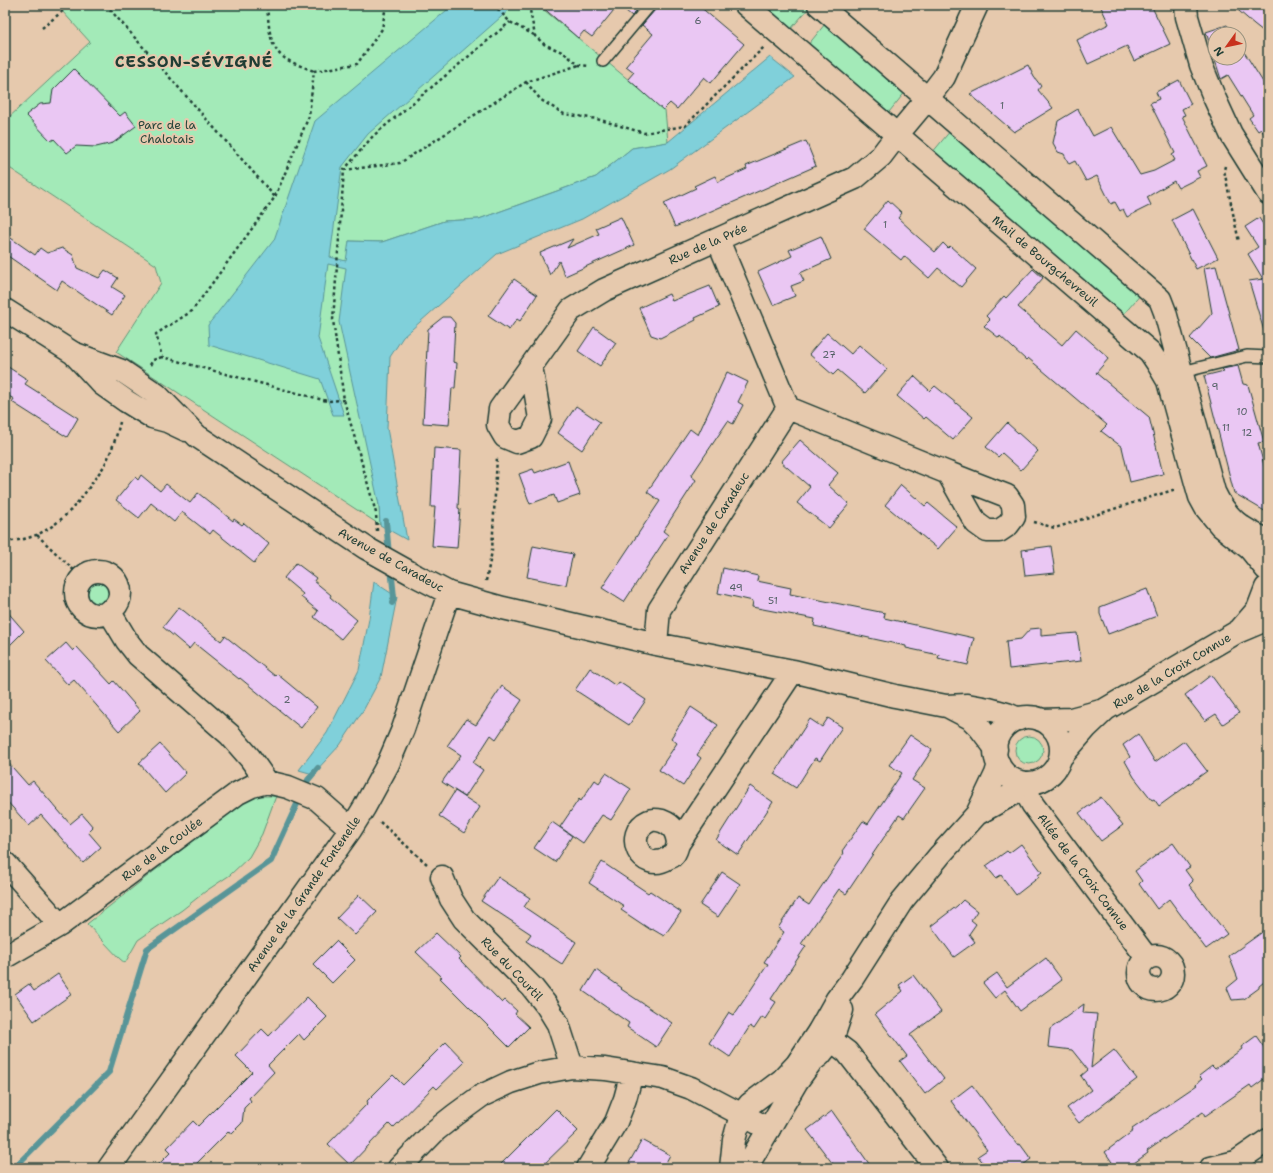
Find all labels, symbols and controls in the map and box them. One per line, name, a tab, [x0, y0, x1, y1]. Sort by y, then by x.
house number: 6	[695, 14, 702, 27]
north arrow	[1207, 26, 1247, 66]
text: N	[1210, 43, 1228, 59]
district label: CESSON-SÉVIGNÉ	[115, 51, 273, 72]
house number: 1	[1000, 99, 1004, 112]
park label: Parc de la Chalotais	[138, 117, 197, 147]
street label: Mail de Bourgchevreuil	[989, 212, 1102, 310]
house number: 1	[883, 218, 887, 231]
street label: Rue de la Prée	[666, 219, 750, 268]
house number: 27	[822, 348, 836, 361]
house number: 9	[1212, 380, 1219, 393]
house number: 10	[1237, 405, 1247, 418]
house number: 11	[1222, 421, 1230, 434]
house number: 12	[1242, 426, 1252, 439]
street label: Avenue de Caradeuc	[675, 469, 753, 577]
street label: Avenue de Caradeuc	[335, 524, 447, 596]
house number: 49	[729, 581, 743, 594]
house number: 51	[768, 594, 778, 607]
street label: Rue de la Croix Connue	[1110, 629, 1234, 713]
house number: 2	[284, 693, 291, 706]
street label: Allée de la Croix Connue	[1034, 810, 1132, 934]
street label: Rue de la Coulée	[118, 813, 206, 885]
street label: Avenue de la Grande Fontenelle	[244, 813, 364, 975]
street label: Rue du Courtil	[478, 934, 547, 1005]

